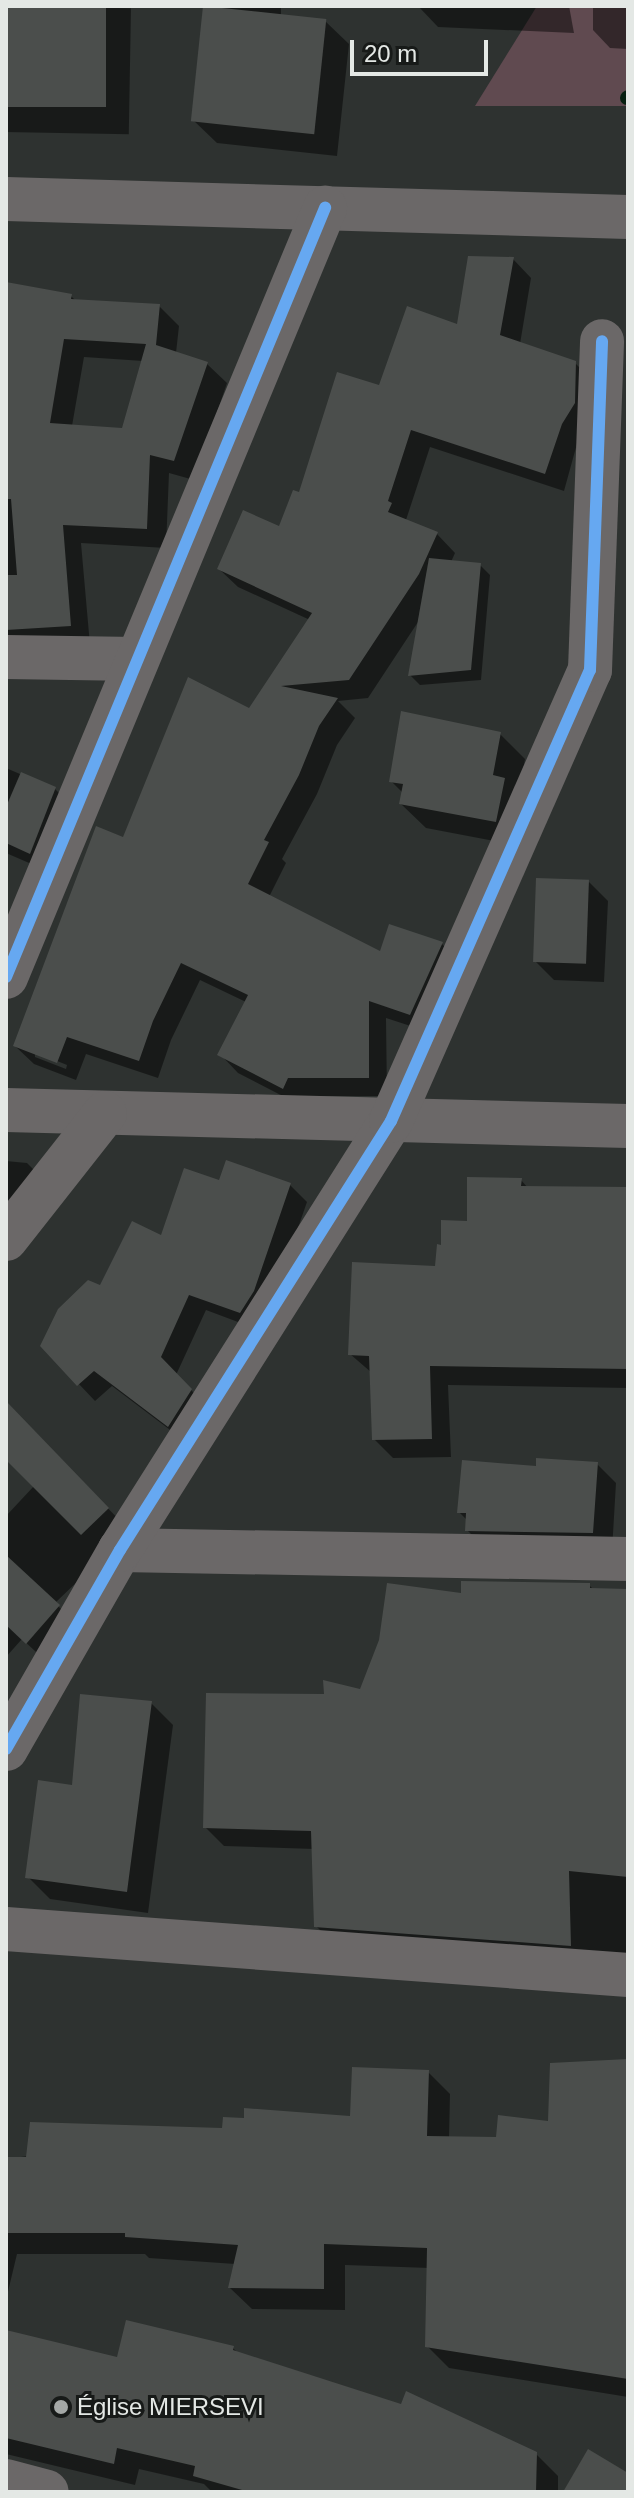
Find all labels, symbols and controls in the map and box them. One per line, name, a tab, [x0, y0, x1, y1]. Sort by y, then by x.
scale bar	[354, 24, 492, 74]
text: 20 m	[364, 40, 417, 67]
place label: Église MIERSEVI	[77, 2393, 264, 2421]
marker: Église MIERSEVI	[52, 2398, 70, 2416]

